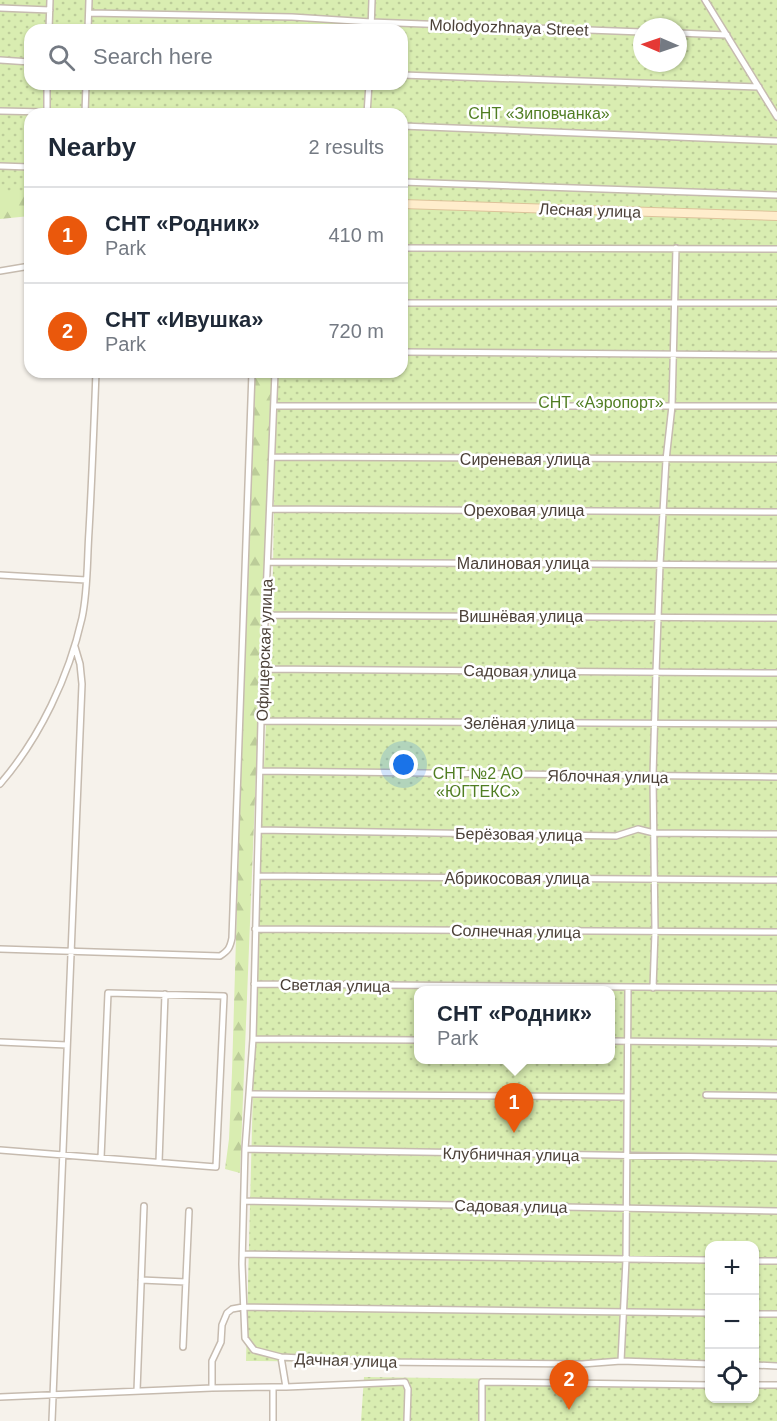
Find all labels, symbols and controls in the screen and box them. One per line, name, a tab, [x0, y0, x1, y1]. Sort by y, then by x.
street label: Molodyozhnaya Street	[429, 16, 589, 39]
north arrow	[633, 18, 687, 72]
search box	[24, 24, 408, 90]
icon: search	[45, 41, 78, 74]
text: Search here	[93, 44, 213, 69]
park label: СНТ «Зиповчанка»	[468, 105, 610, 122]
text: Nearby	[48, 132, 136, 162]
text: 2 results	[308, 136, 384, 158]
street label: Лесная улица	[539, 200, 641, 221]
text: СНТ «Родник»	[105, 211, 260, 236]
text: 1	[62, 224, 73, 246]
text: 410 m	[328, 224, 384, 246]
text: Park	[105, 237, 146, 259]
text: СНТ «Ивушка»	[105, 307, 263, 332]
text: 2	[62, 320, 73, 342]
text: 720 m	[328, 320, 384, 342]
text: Park	[105, 333, 146, 355]
park label: СНТ «Аэропорт»	[538, 394, 664, 411]
street label: Сиреневая улица	[460, 451, 590, 468]
street label: Ореховая улица	[464, 502, 585, 519]
street label: Малиновая улица	[457, 555, 589, 572]
street label: Офицерская улица	[254, 578, 275, 722]
street label: Вишнёвая улица	[459, 608, 583, 625]
street label: Садовая улица	[463, 662, 577, 681]
street label: Зелёная улица	[463, 715, 575, 732]
your location	[389, 750, 418, 779]
park label: СНТ №2 АО «ЮГТЕКС»	[433, 765, 523, 800]
street label: Яблочная улица	[547, 767, 669, 786]
street label: Берёзовая улица	[455, 825, 583, 844]
street label: Абрикосовая улица	[444, 870, 590, 887]
street label: Солнечная улица	[451, 922, 581, 941]
street label: Светлая улица	[280, 976, 391, 995]
popup	[414, 986, 615, 1064]
text: СНТ «Родник»	[437, 1001, 592, 1026]
text: Park	[437, 1027, 478, 1049]
pin: 1	[494, 1084, 534, 1133]
street label: Клубничная улица	[442, 1145, 580, 1164]
street label: Садовая улица	[454, 1197, 568, 1216]
map controls	[705, 1241, 759, 1403]
button: +	[705, 1241, 759, 1295]
button: −	[705, 1295, 759, 1349]
button: locate	[705, 1349, 759, 1403]
street label: Дачная улица	[294, 1350, 398, 1371]
pin: 2	[550, 1360, 588, 1410]

